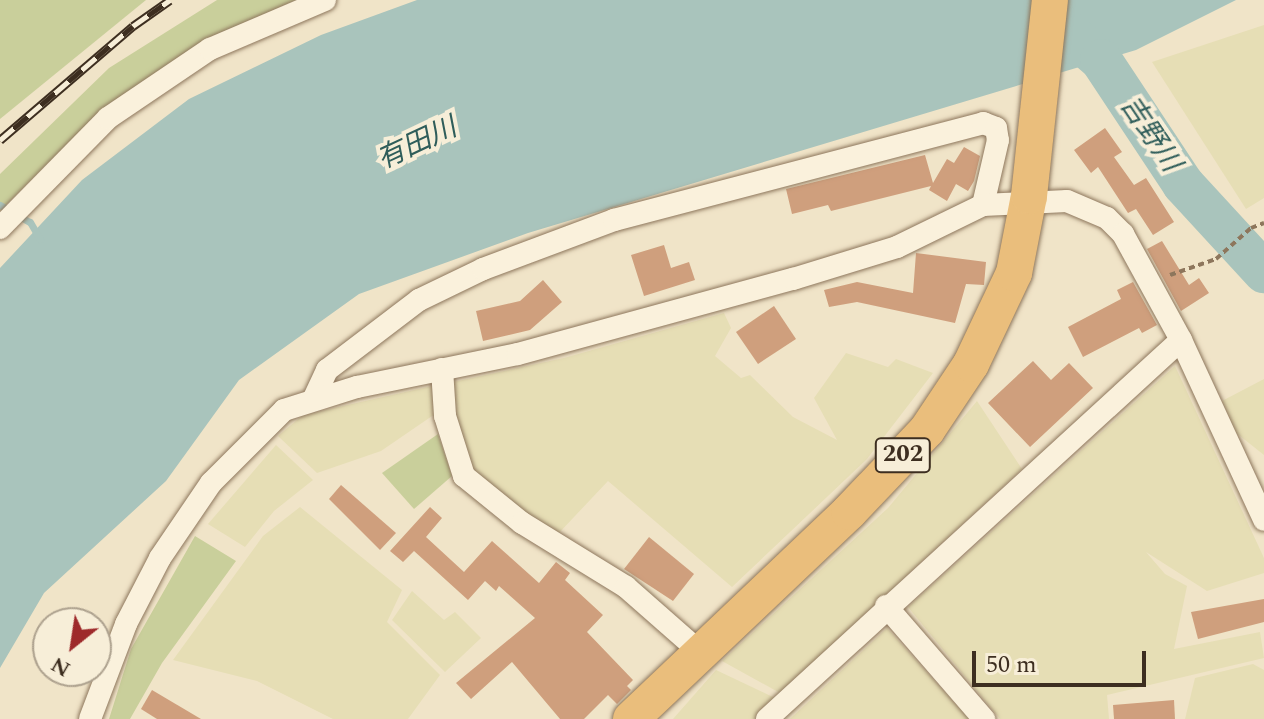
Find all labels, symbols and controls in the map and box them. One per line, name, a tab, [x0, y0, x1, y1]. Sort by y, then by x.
water label: 吉野川	[1113, 90, 1187, 178]
water label: 有田川	[372, 111, 462, 177]
road number: 202	[873, 435, 933, 475]
north arrow	[32, 607, 112, 687]
scale bar	[976, 635, 1150, 685]
text: 50 m	[986, 647, 1037, 683]
text: N	[45, 648, 77, 685]

